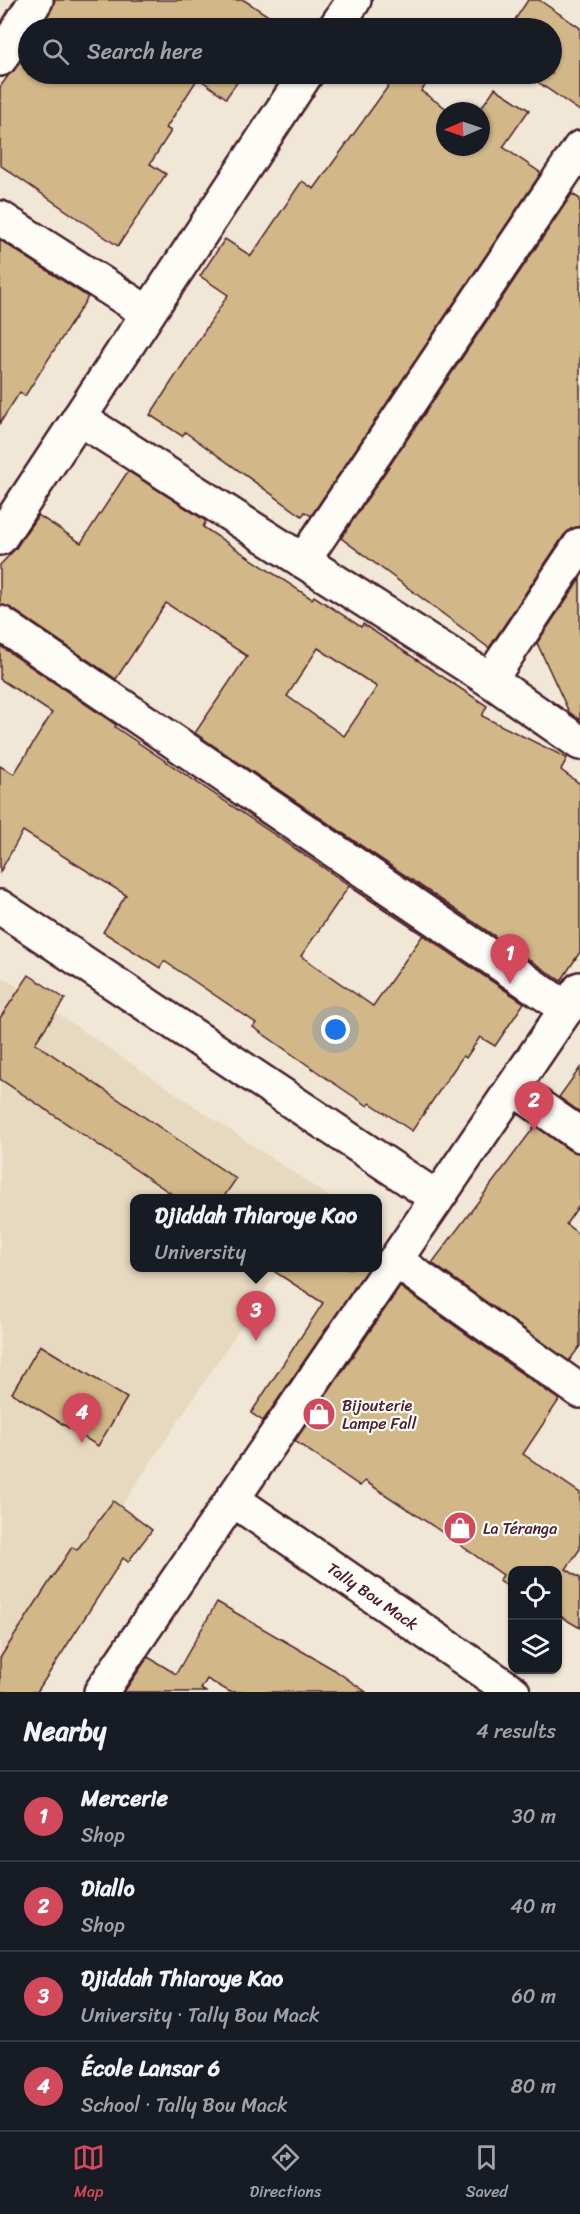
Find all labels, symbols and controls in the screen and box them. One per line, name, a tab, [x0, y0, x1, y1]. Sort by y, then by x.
search box	[18, 18, 562, 84]
text: Search here	[87, 32, 203, 71]
icon: search	[39, 35, 72, 68]
north arrow	[436, 102, 490, 156]
pin: 1	[490, 934, 530, 984]
your location	[321, 1015, 350, 1044]
pin: 2	[514, 1082, 554, 1131]
popup	[130, 1194, 382, 1272]
text: Djiddah Thiaroye Kao	[155, 1196, 357, 1235]
text: University	[155, 1235, 246, 1270]
pin: 3	[236, 1292, 276, 1341]
place label: Bijouterie Lampe Fall	[342, 1391, 417, 1438]
pin: 4	[62, 1394, 101, 1443]
shop icon: Bijouterie Lampe Fall	[301, 1396, 337, 1432]
shop icon: La Téranga	[442, 1510, 478, 1546]
place label: La Téranga	[483, 1514, 557, 1543]
street label: Tally Bou Mack	[321, 1554, 425, 1638]
map controls	[508, 1566, 562, 1674]
button: locate	[508, 1566, 562, 1620]
button: layers	[508, 1620, 562, 1674]
text: Nearby	[24, 1708, 106, 1754]
text: 4 results	[476, 1714, 556, 1749]
text: Mercerie	[81, 1779, 168, 1818]
text: 1	[39, 1799, 48, 1834]
text: 30 m	[512, 1799, 556, 1834]
text: Shop	[81, 1818, 125, 1853]
text: Diallo	[81, 1869, 135, 1908]
text: 2	[38, 1889, 49, 1924]
text: 40 m	[510, 1889, 556, 1924]
text: Shop	[81, 1908, 125, 1943]
text: Djiddah Thiaroye Kao	[81, 1959, 283, 1998]
text: 3	[38, 1979, 49, 2014]
text: 60 m	[511, 1979, 556, 2014]
text: University · Tally Bou Mack	[81, 1998, 320, 2033]
text: École Lansar 6	[81, 2049, 220, 2088]
text: 4	[37, 2069, 50, 2104]
text: 80 m	[511, 2069, 556, 2104]
text: School · Tally Bou Mack	[81, 2088, 288, 2123]
tab: Map	[72, 2141, 105, 2206]
tab: Directions	[250, 2141, 321, 2206]
tab: Saved	[466, 2141, 508, 2206]

